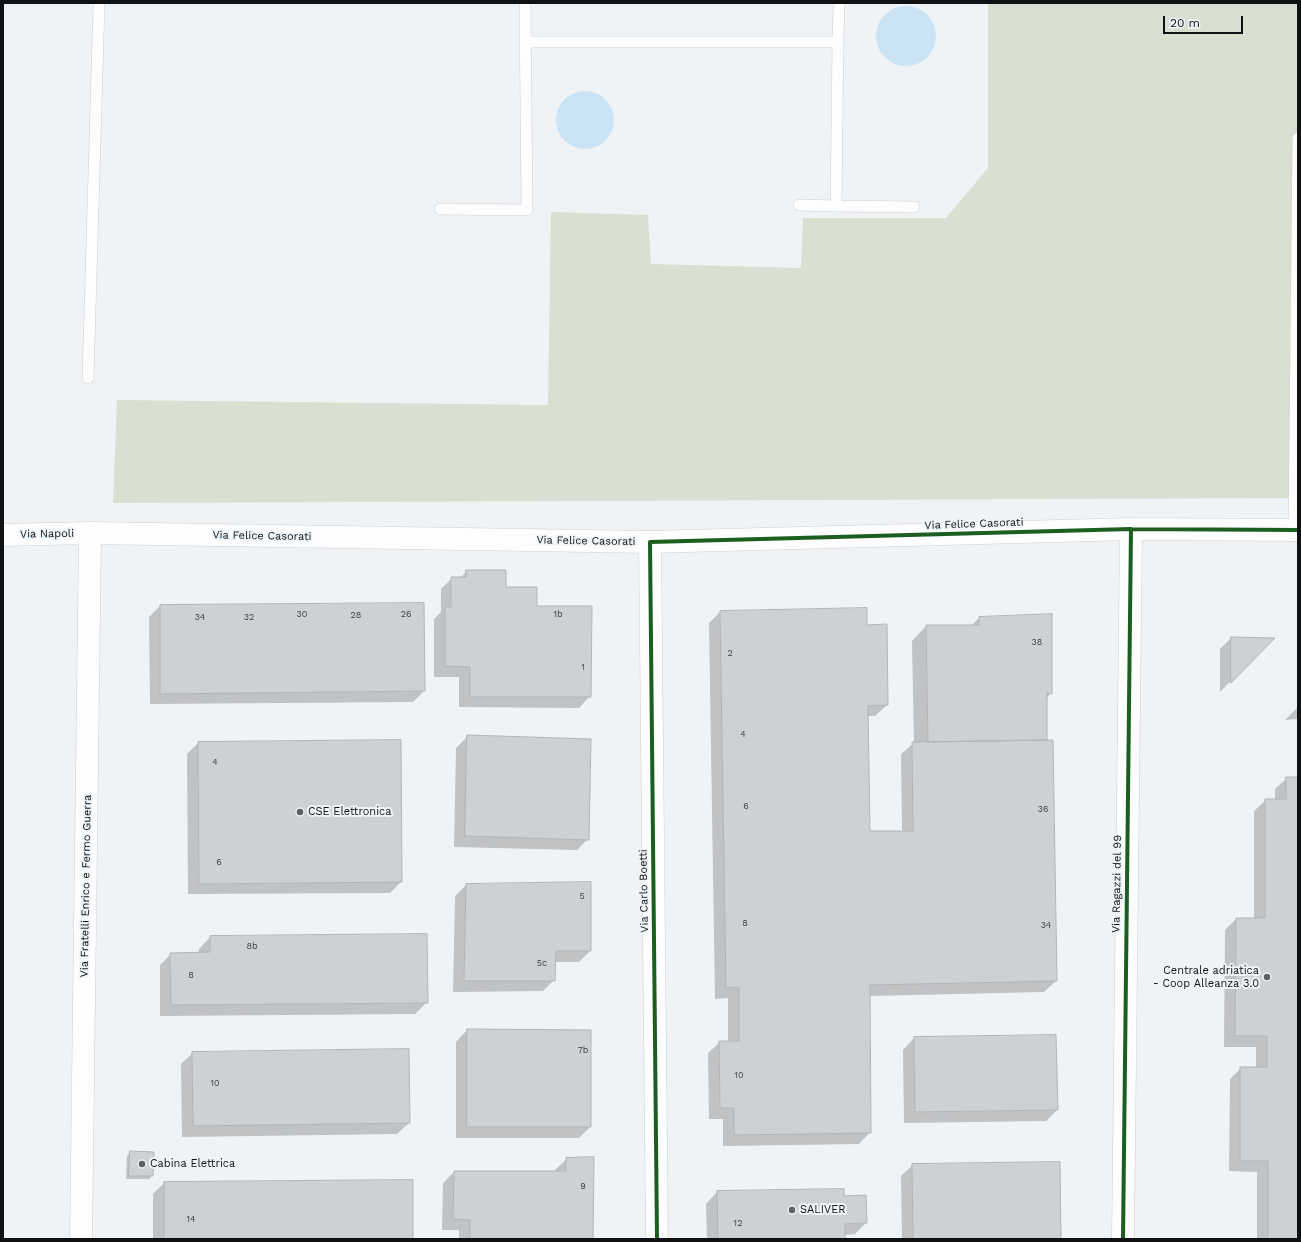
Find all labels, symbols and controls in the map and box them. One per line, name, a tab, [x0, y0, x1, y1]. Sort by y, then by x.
scale bar	[1165, 8, 1245, 34]
text: 20 m	[1170, 16, 1200, 30]
street label: Via Felice Casorati	[924, 516, 1024, 532]
street label: Via Napoli	[20, 527, 74, 541]
street label: Via Felice Casorati	[212, 529, 312, 543]
street label: Via Felice Casorati	[536, 534, 636, 548]
house number: 30	[297, 609, 307, 619]
house number: 26	[401, 609, 411, 619]
house number: 1b	[553, 609, 563, 619]
house number: 28	[351, 610, 361, 620]
house number: 34	[195, 612, 205, 622]
house number: 32	[244, 612, 254, 622]
house number: 38	[1032, 637, 1042, 647]
house number: 2	[727, 648, 733, 658]
house number: 1	[581, 662, 585, 672]
house number: 4	[740, 729, 746, 739]
house number: 4	[212, 757, 218, 767]
street label: Via Fratelli Enrico e Fermo Guerra	[78, 795, 94, 977]
house number: 6	[743, 801, 749, 811]
house number: 36	[1038, 804, 1048, 814]
place label: CSE Elettronica	[308, 805, 391, 819]
marker: CSE Elettronica	[295, 807, 305, 817]
street label: Via Ragazzi del 99	[1110, 835, 1124, 933]
street label: Via Carlo Boetti	[637, 849, 651, 933]
house number: 6	[216, 857, 222, 867]
house number: 5	[579, 891, 585, 901]
house number: 8	[742, 918, 748, 928]
house number: 34	[1041, 920, 1051, 930]
house number: 8b	[246, 941, 258, 951]
house number: 5c	[537, 958, 547, 968]
place label: Centrale adriatica - Coop Alleanza 3.0	[1153, 964, 1259, 990]
house number: 8	[188, 970, 194, 980]
marker: Centrale adriatica - Coop Alleanza 3.0	[1262, 972, 1272, 982]
house number: 7b	[578, 1045, 588, 1055]
house number: 10	[734, 1070, 744, 1080]
house number: 10	[210, 1078, 220, 1088]
place label: Cabina Elettrica	[150, 1157, 235, 1171]
marker: Cabina Elettrica	[137, 1159, 147, 1169]
house number: 9	[580, 1181, 586, 1191]
place label: SALIVER	[800, 1203, 846, 1217]
marker: SALIVER	[787, 1205, 797, 1215]
house number: 14	[186, 1214, 196, 1224]
house number: 12	[734, 1218, 742, 1228]

